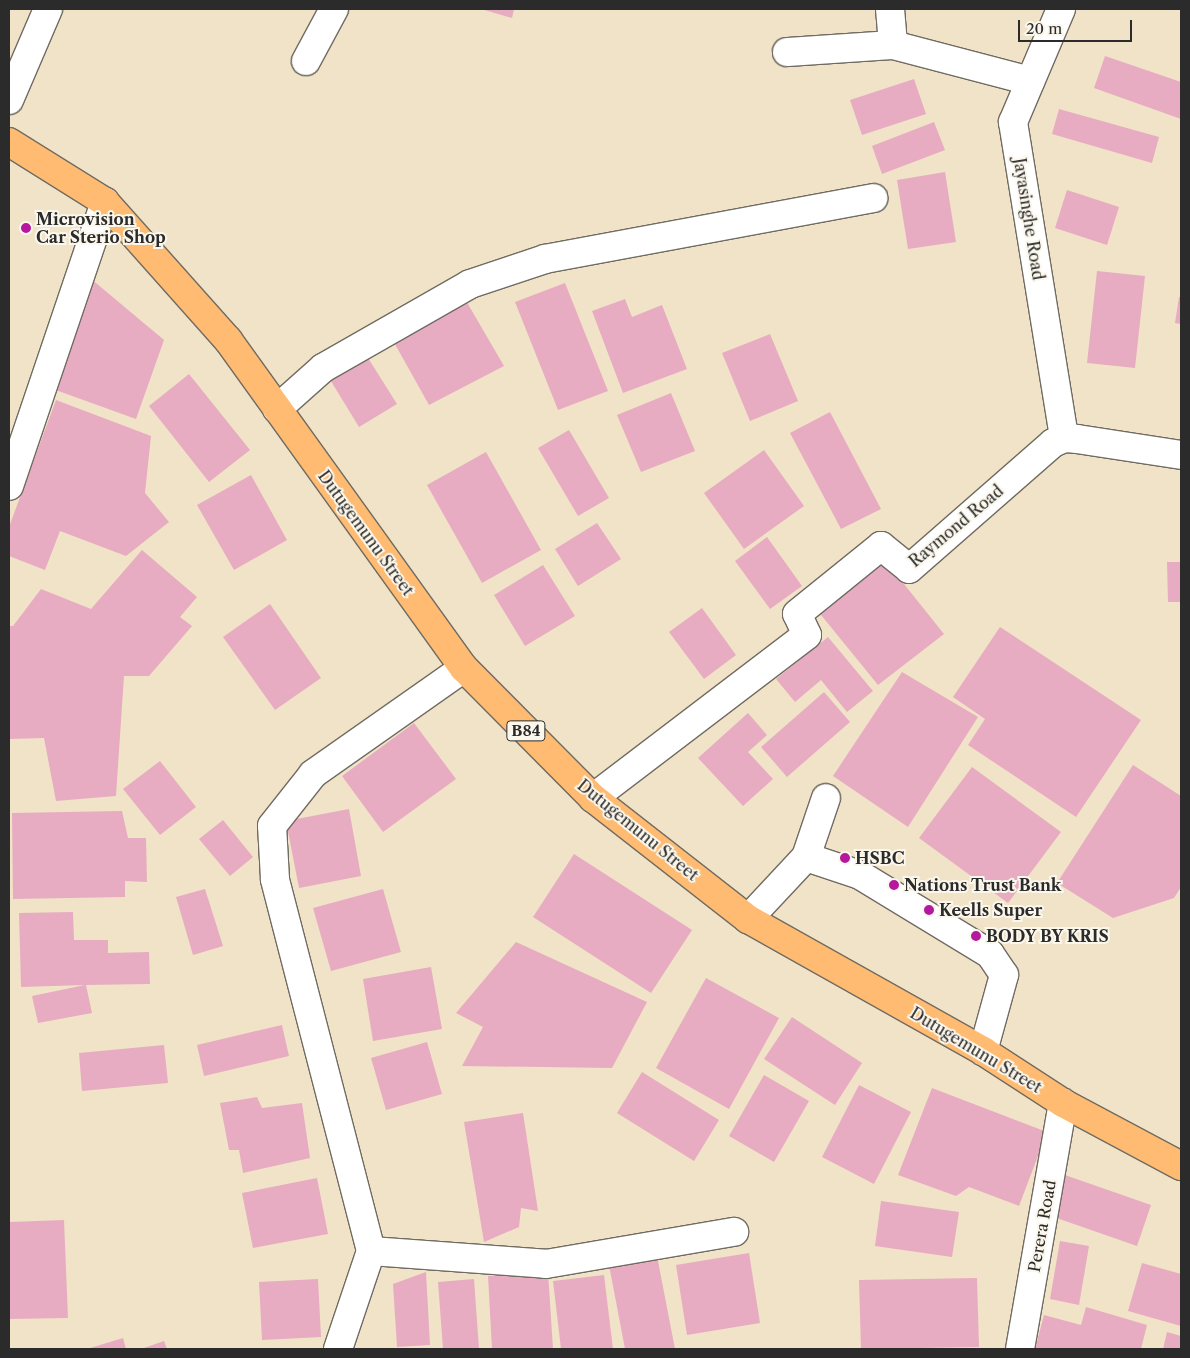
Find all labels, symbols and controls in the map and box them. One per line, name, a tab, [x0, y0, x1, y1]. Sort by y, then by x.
scale bar	[1020, 10, 1134, 42]
text: 20 m	[1026, 19, 1062, 38]
street label: Jayasinghe Road	[1010, 157, 1048, 281]
place label: Microvision Car Sterio Shop	[36, 209, 166, 247]
marker: Microvision Car Sterio Shop	[20, 222, 32, 234]
street label: Dutugemunu Street	[314, 467, 418, 599]
street label: Raymond Road	[905, 481, 1007, 571]
road number: B84	[506, 718, 546, 744]
street label: Dutugemunu Street	[574, 775, 702, 885]
place label: HSBC	[855, 848, 905, 868]
marker: HSBC	[839, 852, 851, 864]
place label: Nations Trust Bank	[904, 875, 1062, 895]
marker: Nations Trust Bank	[888, 879, 900, 891]
place label: Keells Super	[939, 900, 1042, 920]
marker: Keells Super	[923, 904, 935, 916]
place label: BODY BY KRIS	[986, 926, 1110, 946]
marker: BODY BY KRIS	[970, 930, 982, 942]
street label: Dutugemunu Street	[907, 1003, 1045, 1097]
street label: Perera Road	[1024, 1178, 1060, 1274]

